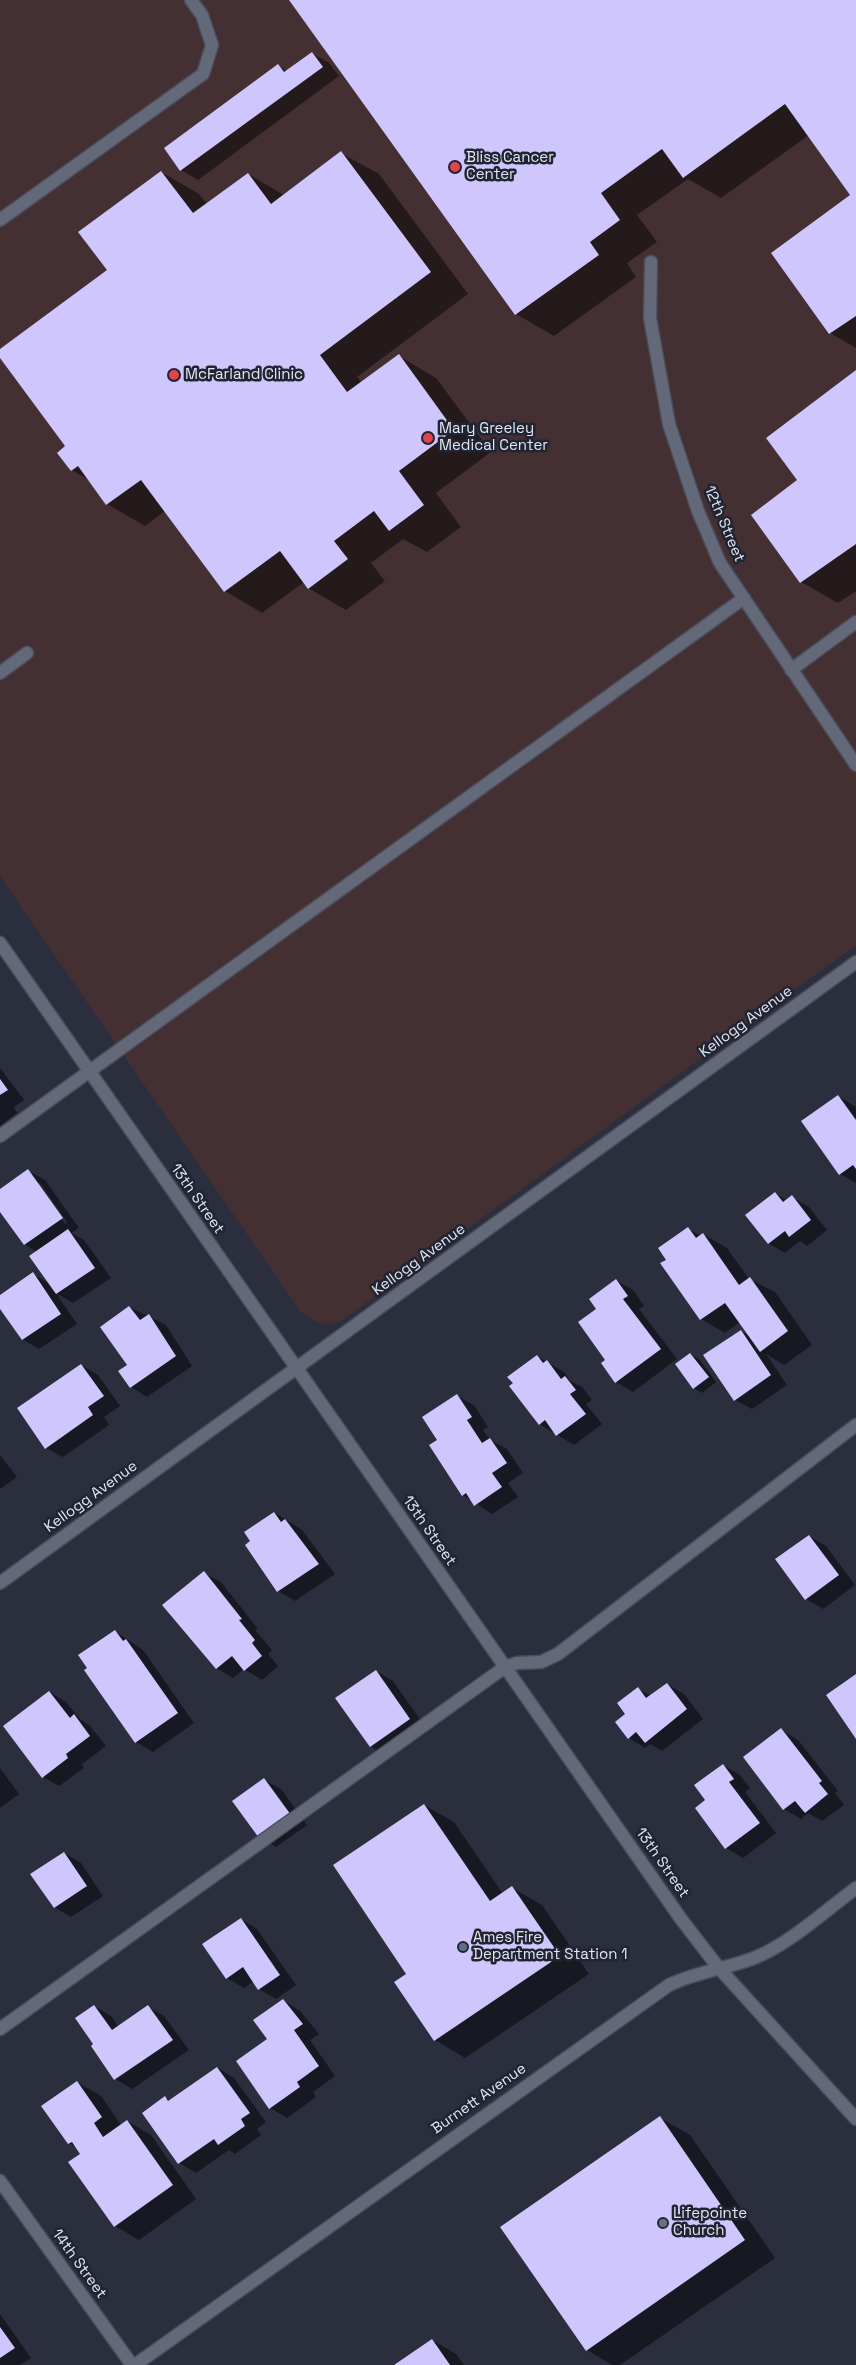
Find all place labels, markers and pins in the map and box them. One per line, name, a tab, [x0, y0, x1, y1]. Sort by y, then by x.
place label: Bliss Cancer Center	[466, 149, 554, 184]
marker: Bliss Cancer Center	[448, 160, 462, 174]
place label: McFarland Clinic	[185, 366, 303, 384]
marker: McFarland Clinic	[167, 368, 181, 382]
place label: Mary Greeley Medical Center	[439, 420, 548, 455]
marker: Mary Greeley Medical Center	[421, 431, 435, 445]
place label: Ames Fire Department Station 1	[473, 1929, 628, 1964]
marker: Ames Fire Department Station 1	[457, 1941, 469, 1953]
place label: Lifepointe Church	[673, 2205, 747, 2240]
marker: Lifepointe Church	[657, 2217, 669, 2229]

